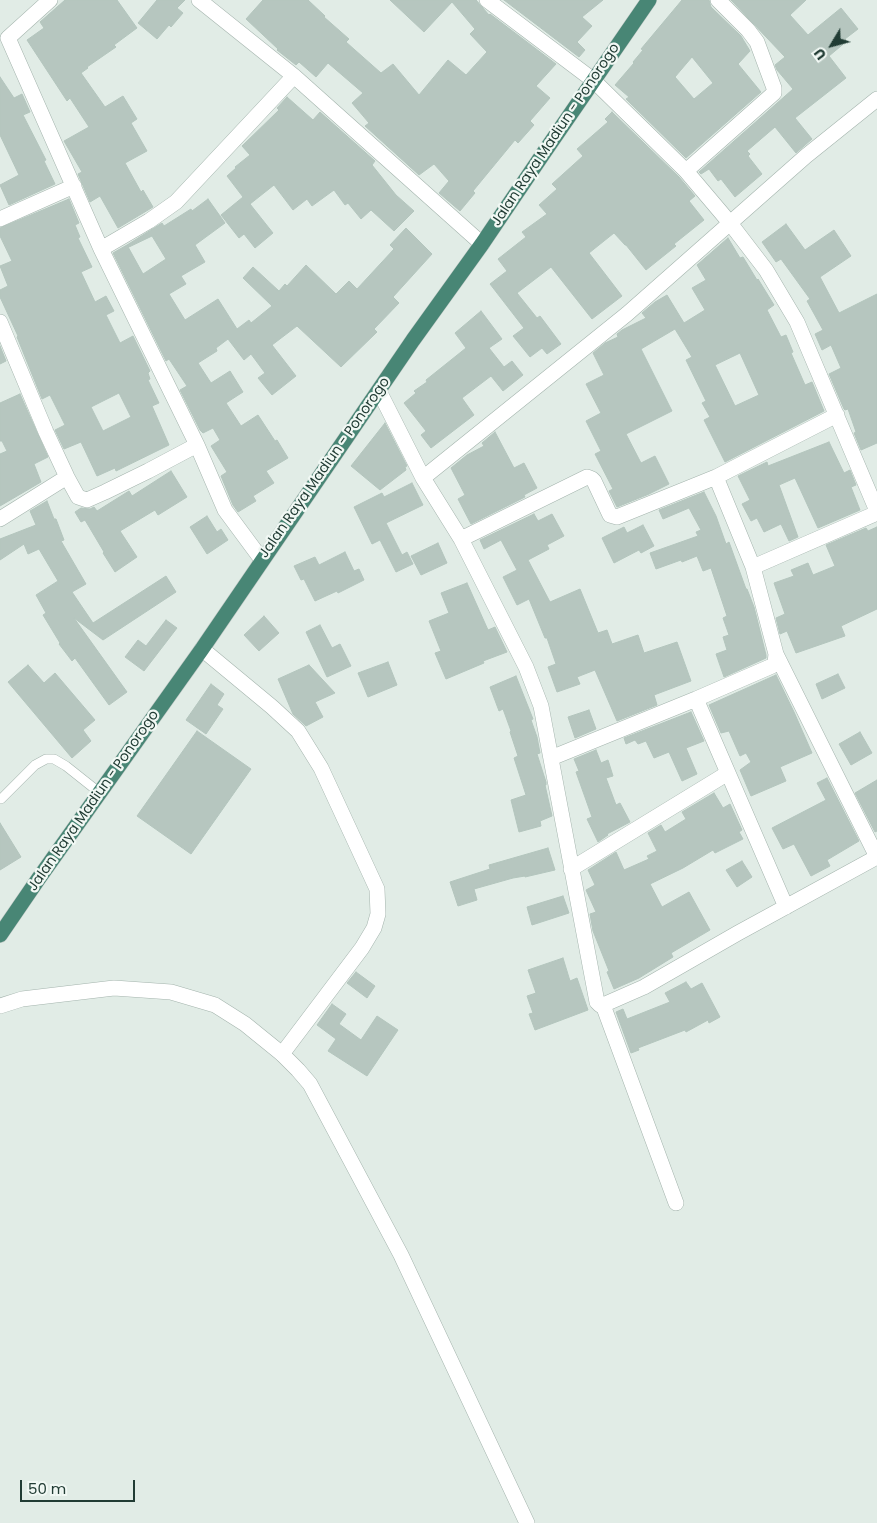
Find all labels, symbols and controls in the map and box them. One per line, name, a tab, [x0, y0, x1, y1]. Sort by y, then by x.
north arrow	[807, 20, 857, 70]
street label: Jalan Raya Madiun - Ponorogo	[488, 40, 624, 230]
text: U	[809, 44, 831, 64]
street label: Jalan Raya Madiun - Ponorogo	[256, 374, 394, 562]
street label: Jalan Raya Madiun - Ponorogo	[25, 707, 163, 895]
scale bar	[22, 1470, 138, 1502]
text: 50 m	[28, 1478, 66, 1499]

